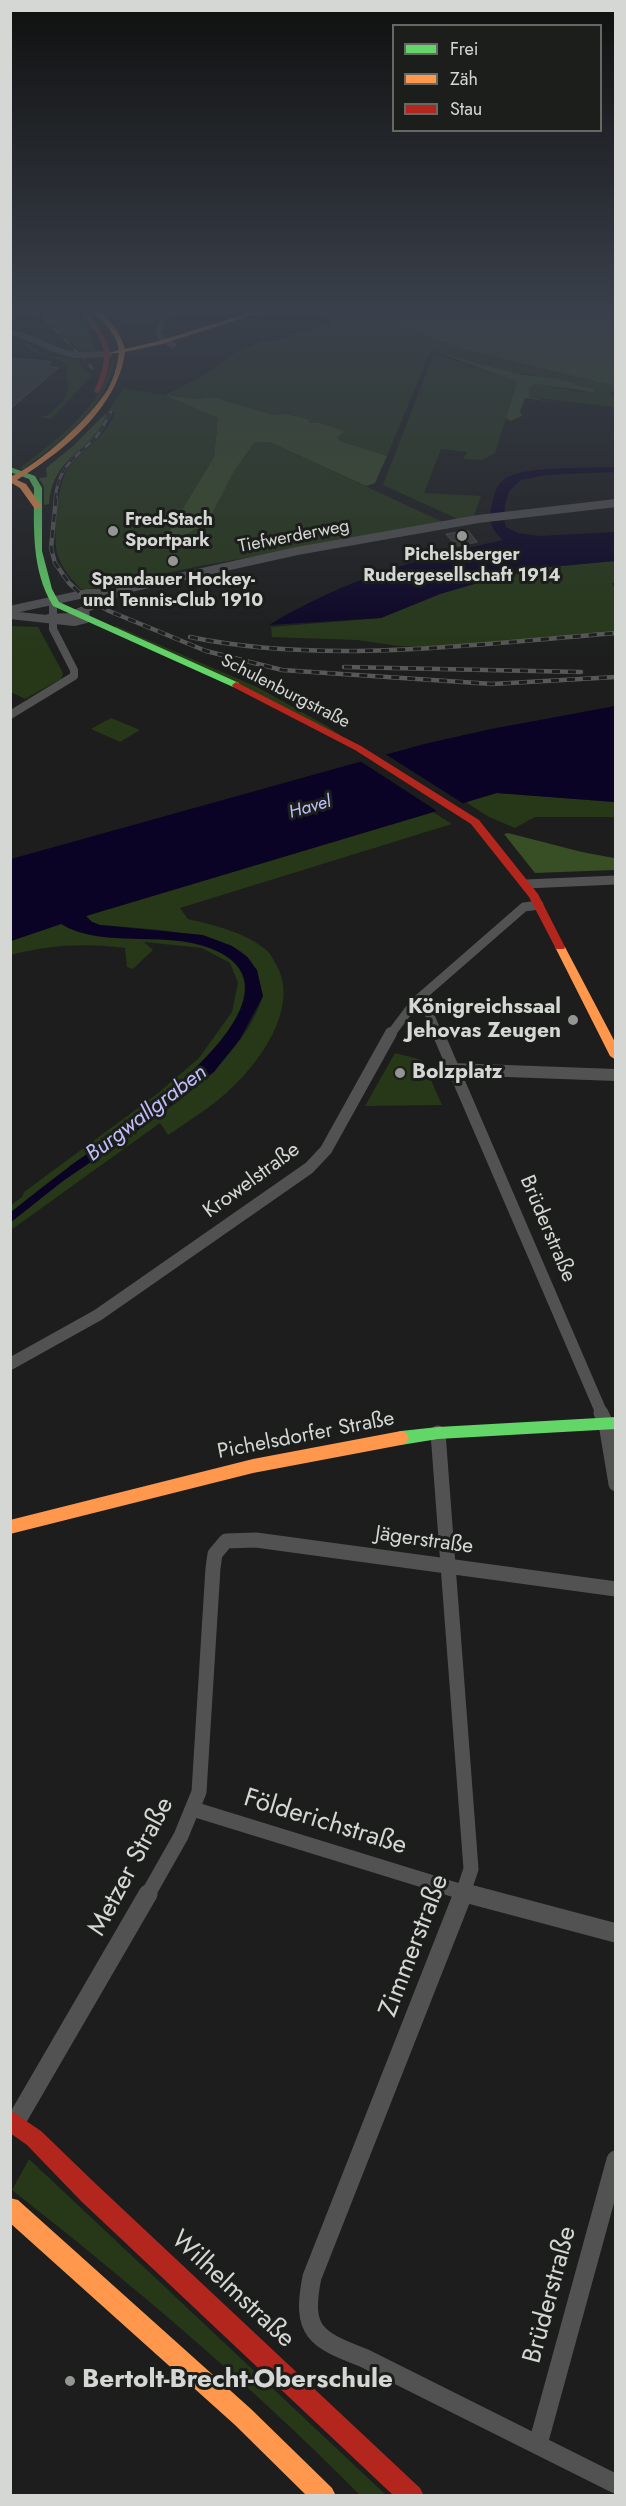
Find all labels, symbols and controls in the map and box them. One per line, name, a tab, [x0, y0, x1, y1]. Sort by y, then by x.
legend	[392, 24, 602, 132]
text: Frei	[450, 36, 479, 62]
text: Zäh	[450, 66, 478, 92]
text: Stau	[450, 96, 482, 122]
place label: Fred-Stach Sportpark	[125, 510, 213, 552]
street label: Tiefwerderweg	[237, 516, 351, 558]
marker: Fred-Stach Sportpark	[106, 524, 120, 538]
marker: Pichelsberger Rudergesellschaft 1914	[455, 529, 469, 543]
place label: Pichelsberger Rudergesellschaft 1914	[363, 545, 561, 588]
marker: Spandauer Hockey- und Tennis-Club 1910	[166, 554, 180, 568]
place label: Spandauer Hockey- und Tennis-Club 1910	[83, 570, 263, 612]
street label: Schulenburgstraße	[217, 650, 353, 734]
water label: Havel	[286, 792, 334, 824]
place label: Königreichssaal Jehovas Zeugen	[406, 995, 561, 1045]
marker: Königreichssaal Jehovas Zeugen	[566, 1013, 580, 1027]
water label: Burgwallgraben	[81, 1060, 213, 1168]
place label: Bolzplatz	[412, 1060, 503, 1086]
marker: Bolzplatz	[393, 1066, 407, 1080]
street label: Krowelstraße	[199, 1138, 305, 1224]
street label: Brüderstraße	[513, 1172, 581, 1286]
street label: Pichelsdorfer Straße	[215, 1406, 397, 1466]
street label: Jägerstraße	[373, 1522, 475, 1560]
street label: Földerichstraße	[240, 1783, 410, 1863]
street label: Metzer Straße	[82, 1792, 182, 1942]
street label: Zimmerstraße	[374, 1870, 456, 2022]
street label: Brüderstraße	[518, 2223, 584, 2367]
street label: Wilhelmstraße	[164, 2225, 300, 2355]
place label: Bertolt-Brecht-Oberschule	[82, 2365, 393, 2397]
marker: Bertolt-Brecht-Oberschule	[63, 2374, 77, 2388]

